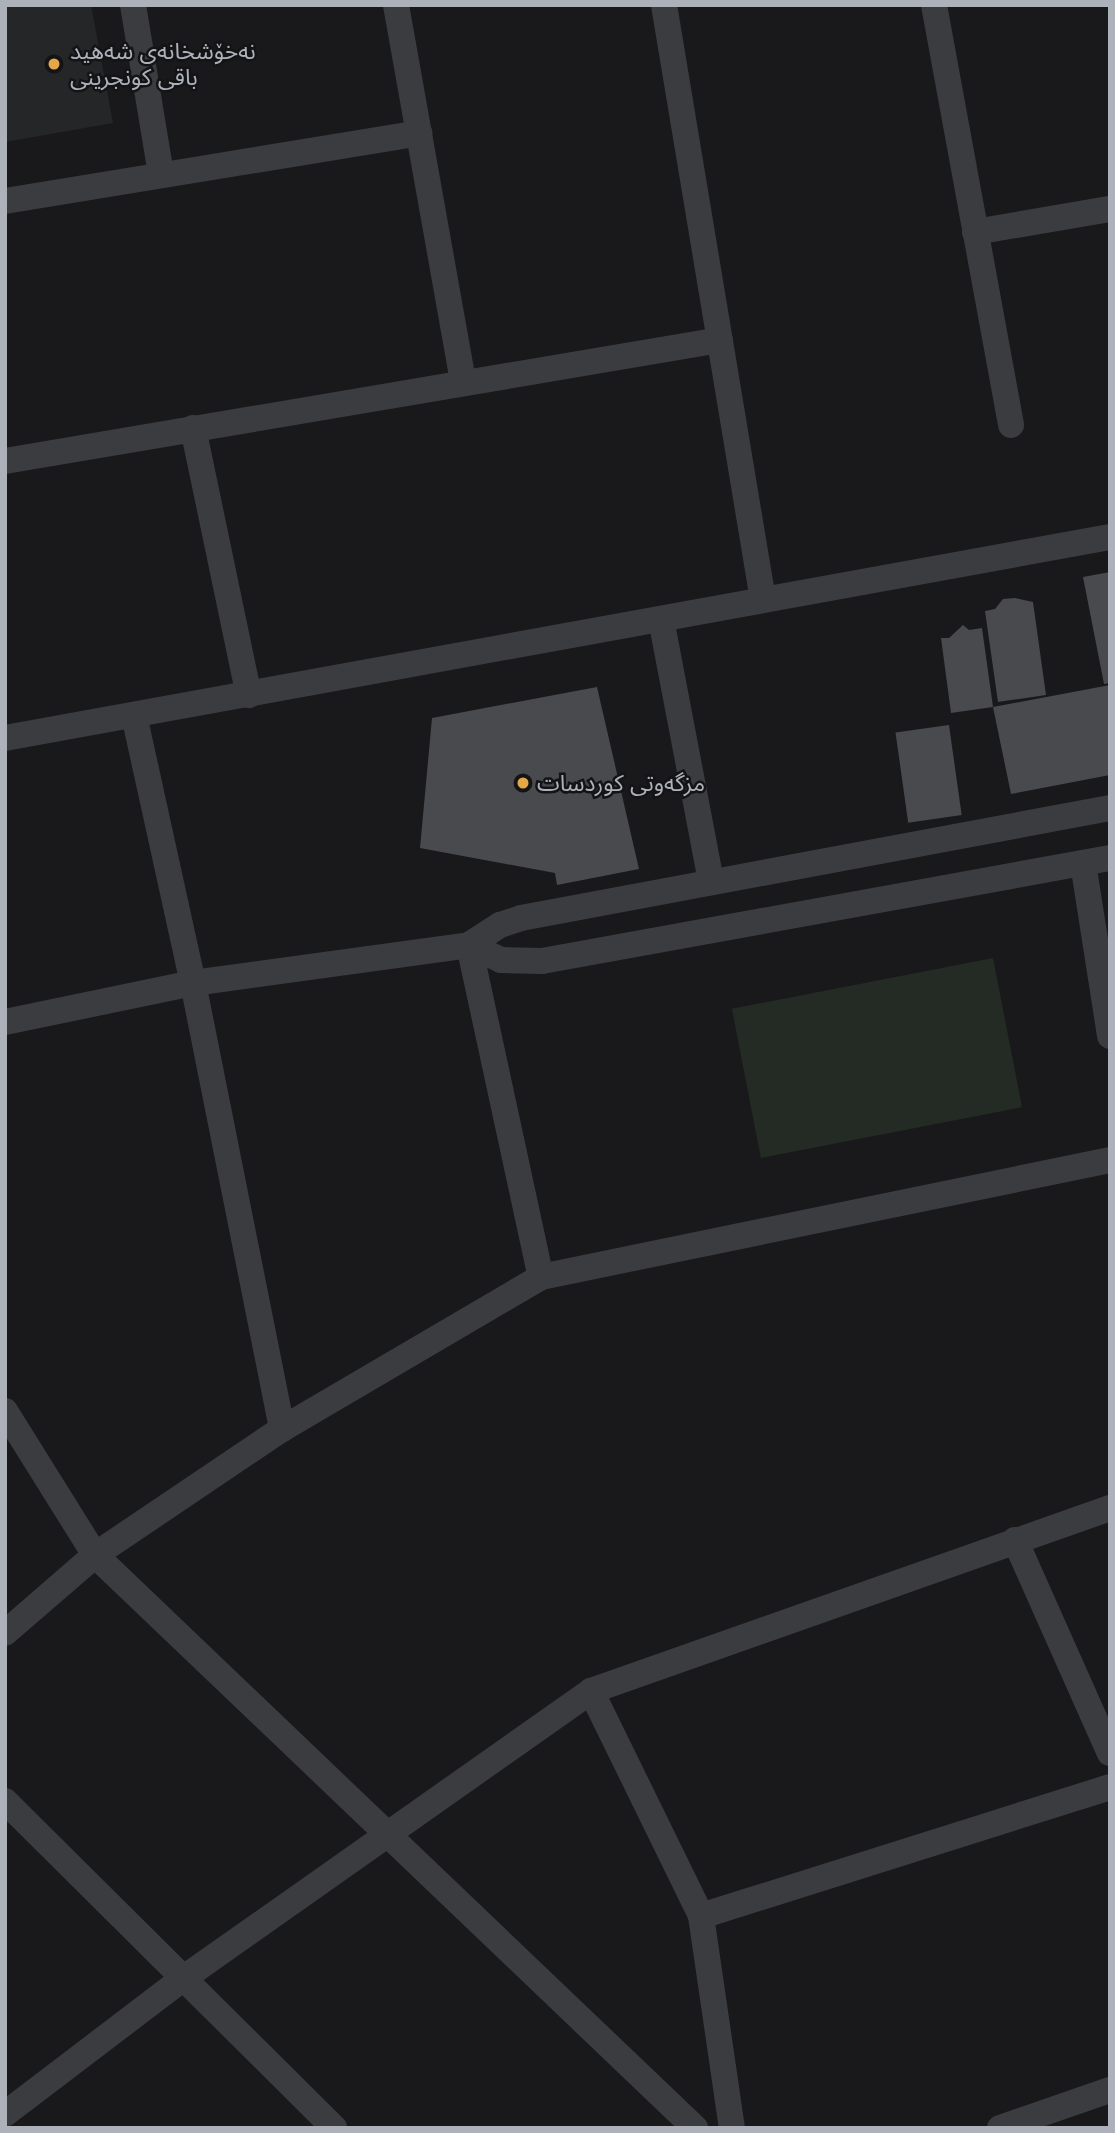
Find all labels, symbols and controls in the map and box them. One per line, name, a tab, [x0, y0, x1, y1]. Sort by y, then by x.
place label: نەخۆشخانەی شەهید باقی کونجرینی	[70, 37, 256, 91]
marker: نەخۆشخانەی شەهید باقی کونجرینی	[44, 54, 64, 74]
place label: مزگەوتی كوردسات	[537, 769, 705, 797]
marker: مزگەوتی كوردسات	[515, 775, 531, 791]

